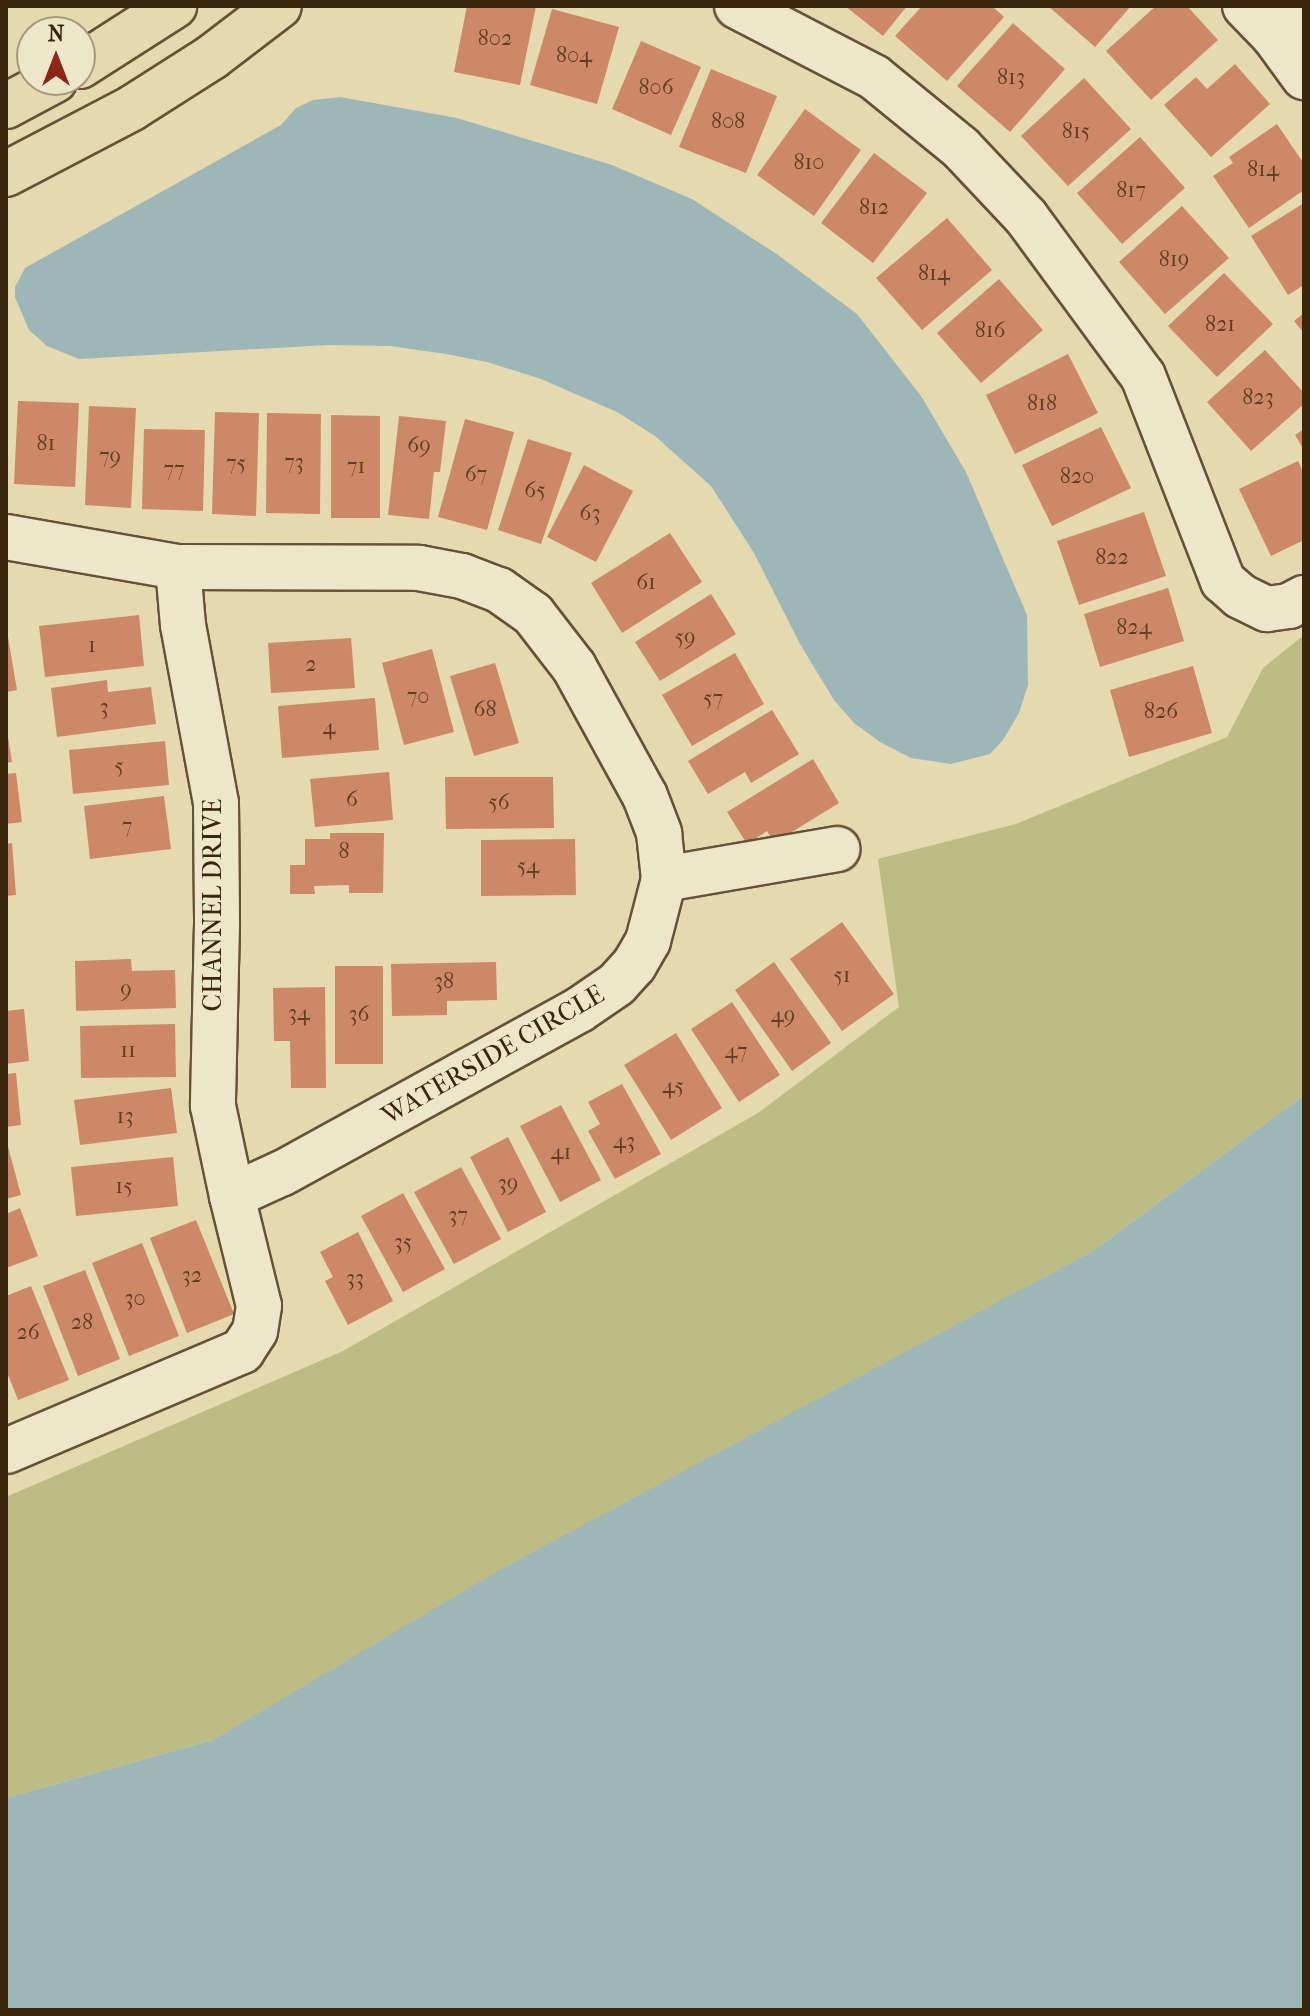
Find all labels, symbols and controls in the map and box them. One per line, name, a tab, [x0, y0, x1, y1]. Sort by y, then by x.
north arrow	[16, 16, 96, 96]
text: N	[48, 21, 64, 47]
house number: 802	[478, 26, 512, 52]
house number: 804	[556, 43, 592, 69]
house number: 813	[997, 65, 1025, 91]
house number: 806	[638, 75, 674, 101]
house number: 808	[711, 109, 745, 135]
house number: 815	[1062, 119, 1090, 145]
house number: 810	[794, 150, 824, 176]
house number: 814	[1247, 157, 1279, 183]
house number: 817	[1116, 178, 1146, 204]
house number: 812	[859, 195, 889, 221]
house number: 819	[1159, 247, 1189, 273]
house number: 814	[918, 261, 950, 287]
house number: 821	[1205, 312, 1235, 338]
house number: 816	[975, 318, 1005, 344]
house number: 823	[1242, 385, 1274, 411]
house number: 818	[1027, 391, 1057, 417]
house number: 81	[37, 431, 55, 457]
house number: 69	[407, 433, 431, 459]
house number: 79	[99, 444, 121, 470]
house number: 73	[284, 450, 304, 476]
house number: 75	[226, 451, 246, 477]
house number: 71	[347, 454, 365, 480]
house number: 77	[163, 457, 185, 483]
house number: 67	[465, 462, 487, 488]
house number: 820	[1060, 464, 1094, 490]
house number: 65	[524, 478, 546, 504]
house number: 63	[580, 501, 600, 527]
house number: 822	[1095, 545, 1129, 571]
house number: 61	[636, 570, 656, 596]
house number: 824	[1116, 615, 1152, 641]
house number: 59	[674, 625, 696, 651]
house number: 1	[88, 633, 96, 659]
house number: 2	[305, 652, 317, 678]
house number: 70	[407, 684, 429, 710]
house number: 57	[703, 686, 723, 712]
house number: 3	[99, 695, 109, 721]
house number: 68	[474, 697, 496, 723]
house number: 826	[1144, 699, 1178, 725]
house number: 4	[323, 715, 335, 741]
house number: 5	[114, 754, 124, 780]
house number: 6	[346, 787, 358, 813]
house number: 56	[488, 790, 510, 816]
street label: CHANNEL DRIVE	[197, 799, 229, 1011]
house number: 7	[122, 814, 132, 840]
house number: 8	[338, 839, 350, 865]
house number: 54	[517, 854, 539, 880]
house number: 51	[833, 963, 851, 989]
house number: 38	[434, 969, 454, 995]
house number: 9	[120, 977, 132, 1003]
street label: WATERSIDE CIRCLE	[376, 979, 610, 1131]
house number: 34	[288, 1001, 310, 1027]
house number: 36	[349, 1002, 369, 1028]
house number: 49	[771, 1003, 795, 1029]
house number: 11	[120, 1038, 136, 1064]
house number: 47	[725, 1039, 747, 1065]
house number: 45	[662, 1074, 684, 1100]
house number: 13	[117, 1104, 133, 1130]
house number: 43	[613, 1129, 635, 1155]
house number: 41	[551, 1140, 571, 1166]
house number: 39	[498, 1171, 518, 1197]
house number: 15	[115, 1174, 133, 1200]
house number: 37	[448, 1203, 468, 1229]
house number: 35	[394, 1230, 412, 1256]
house number: 32	[182, 1263, 202, 1289]
house number: 33	[346, 1266, 364, 1292]
house number: 30	[124, 1286, 146, 1312]
house number: 28	[71, 1310, 93, 1336]
house number: 26	[16, 1320, 40, 1346]

